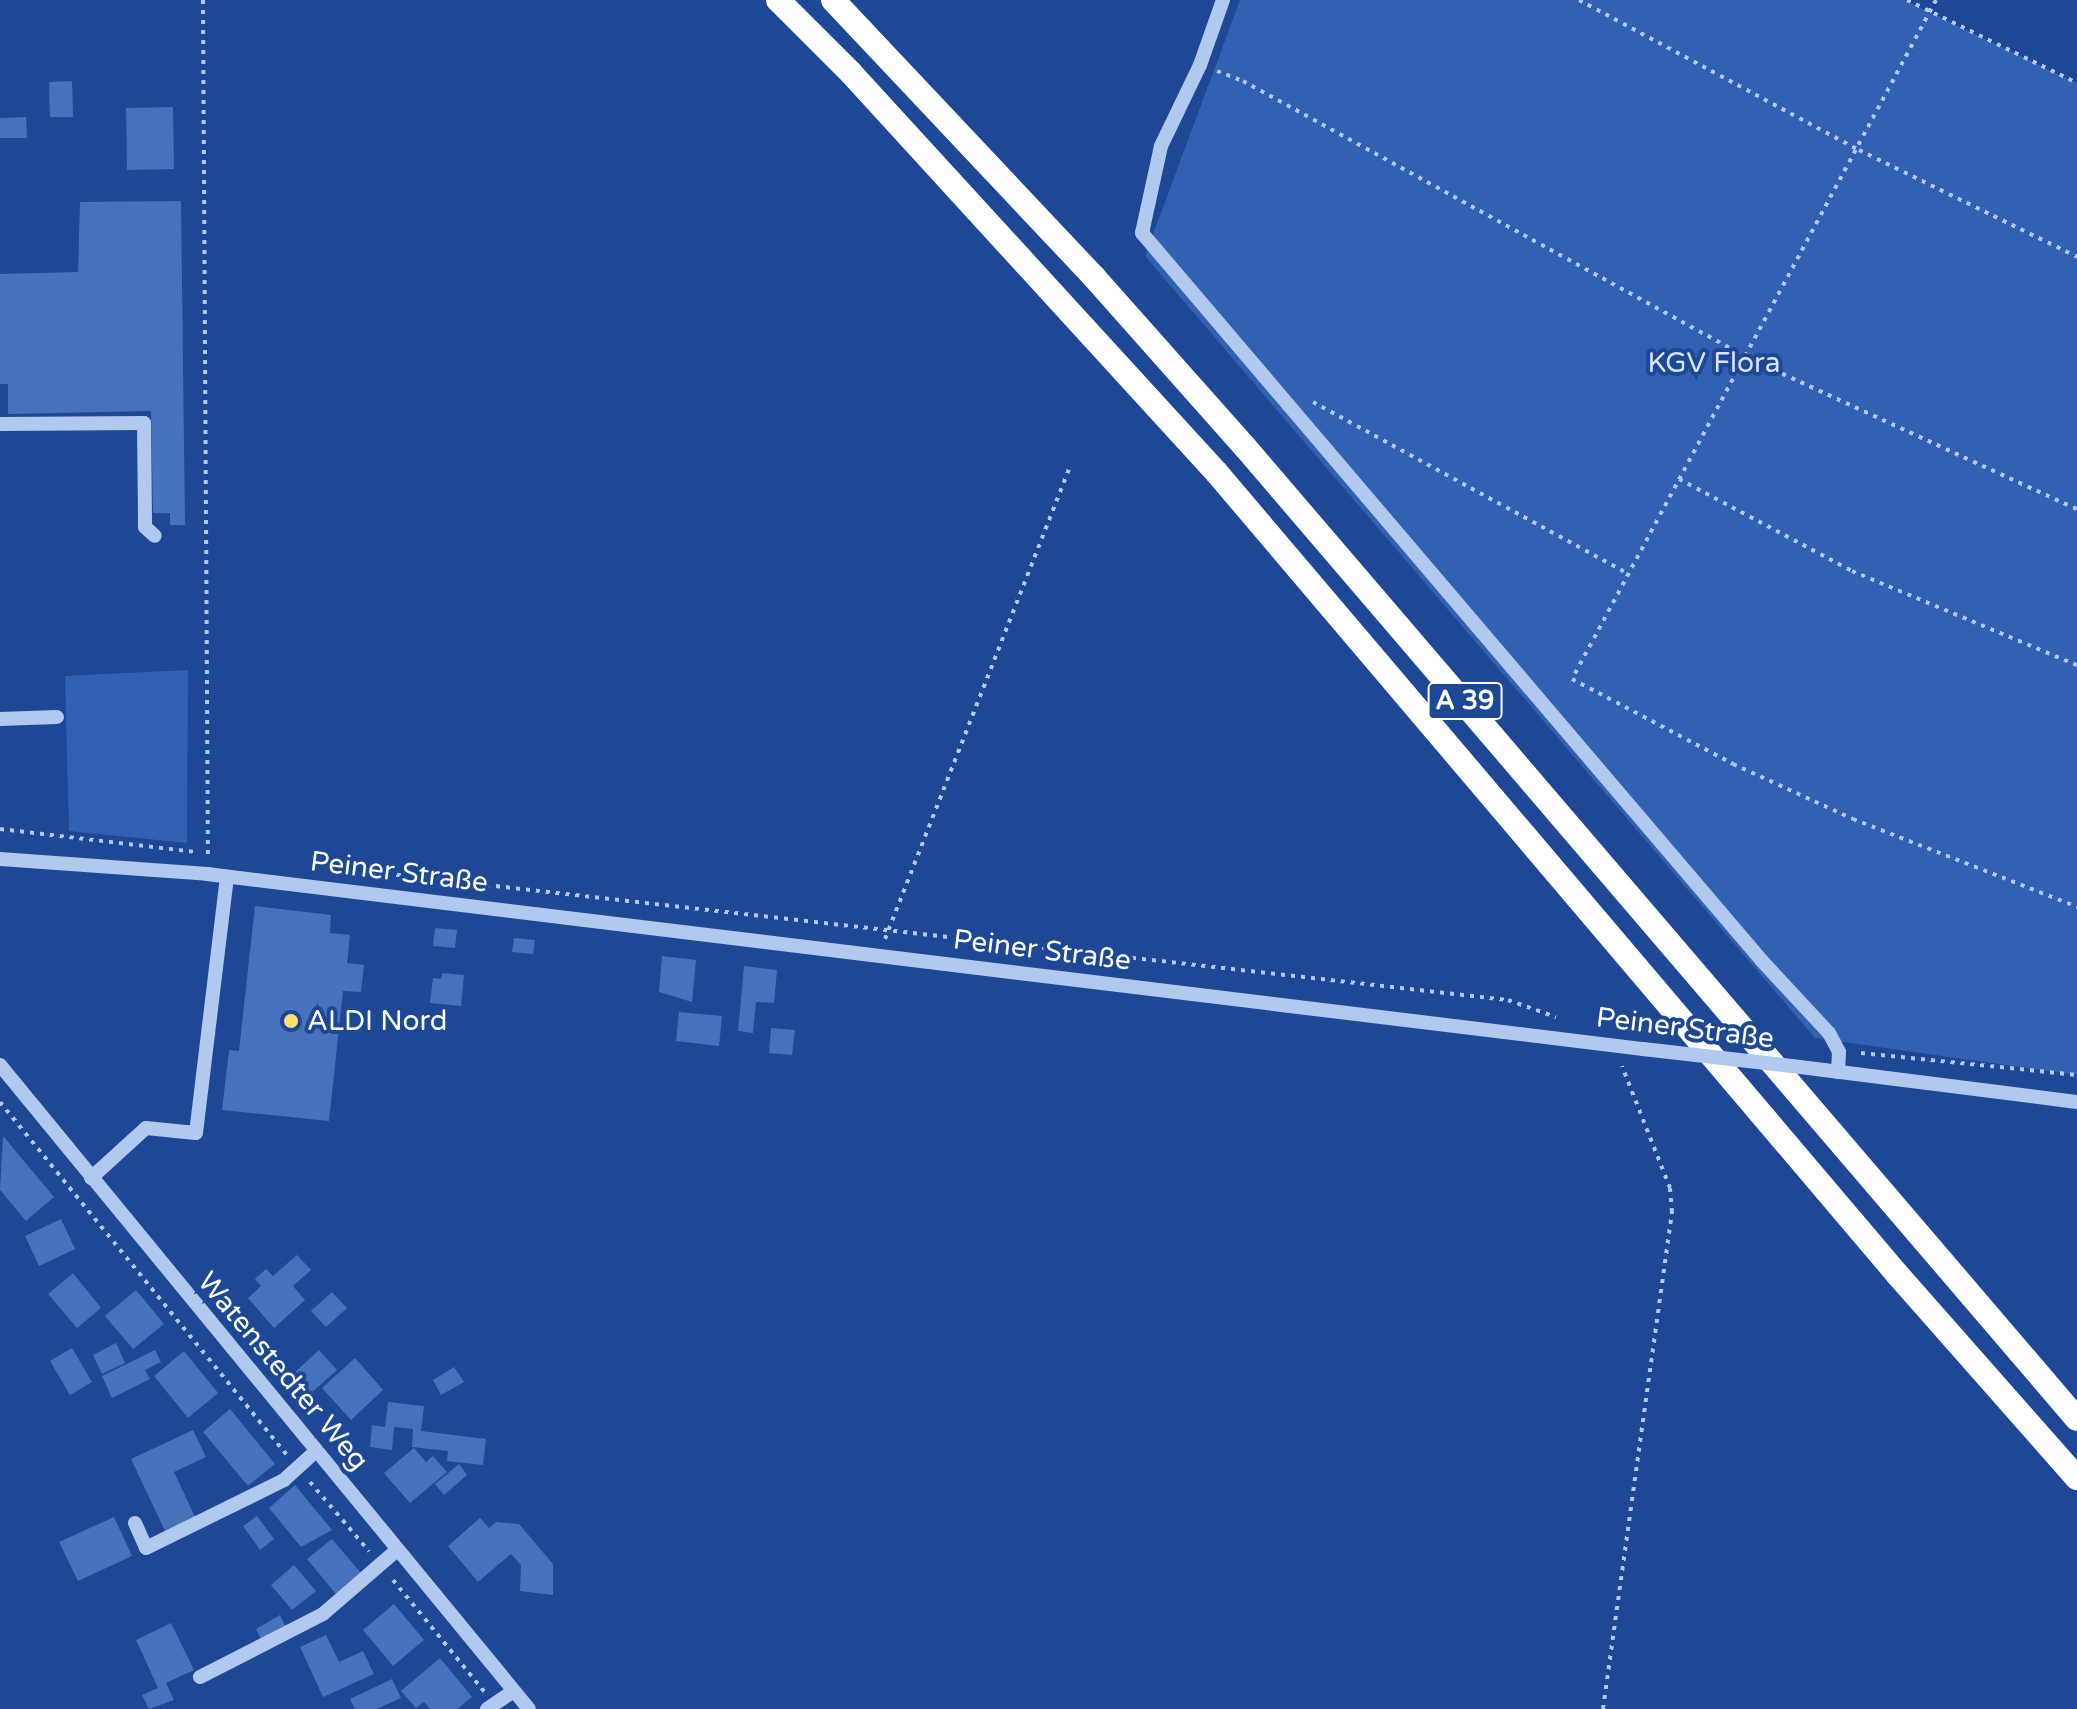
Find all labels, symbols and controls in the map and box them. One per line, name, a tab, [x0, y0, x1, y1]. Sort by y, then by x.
park label: KGV Flora	[1647, 346, 1781, 380]
road number: A 39	[1427, 679, 1503, 723]
street label: Peiner Straße	[308, 844, 490, 900]
street label: Peiner Straße	[951, 922, 1133, 978]
street label: Peiner Straße	[1594, 1000, 1776, 1056]
place label: ALDI Nord	[307, 1004, 447, 1038]
marker: ALDI Nord	[282, 1012, 300, 1030]
street label: Watenstedter Weg	[190, 1265, 376, 1477]

